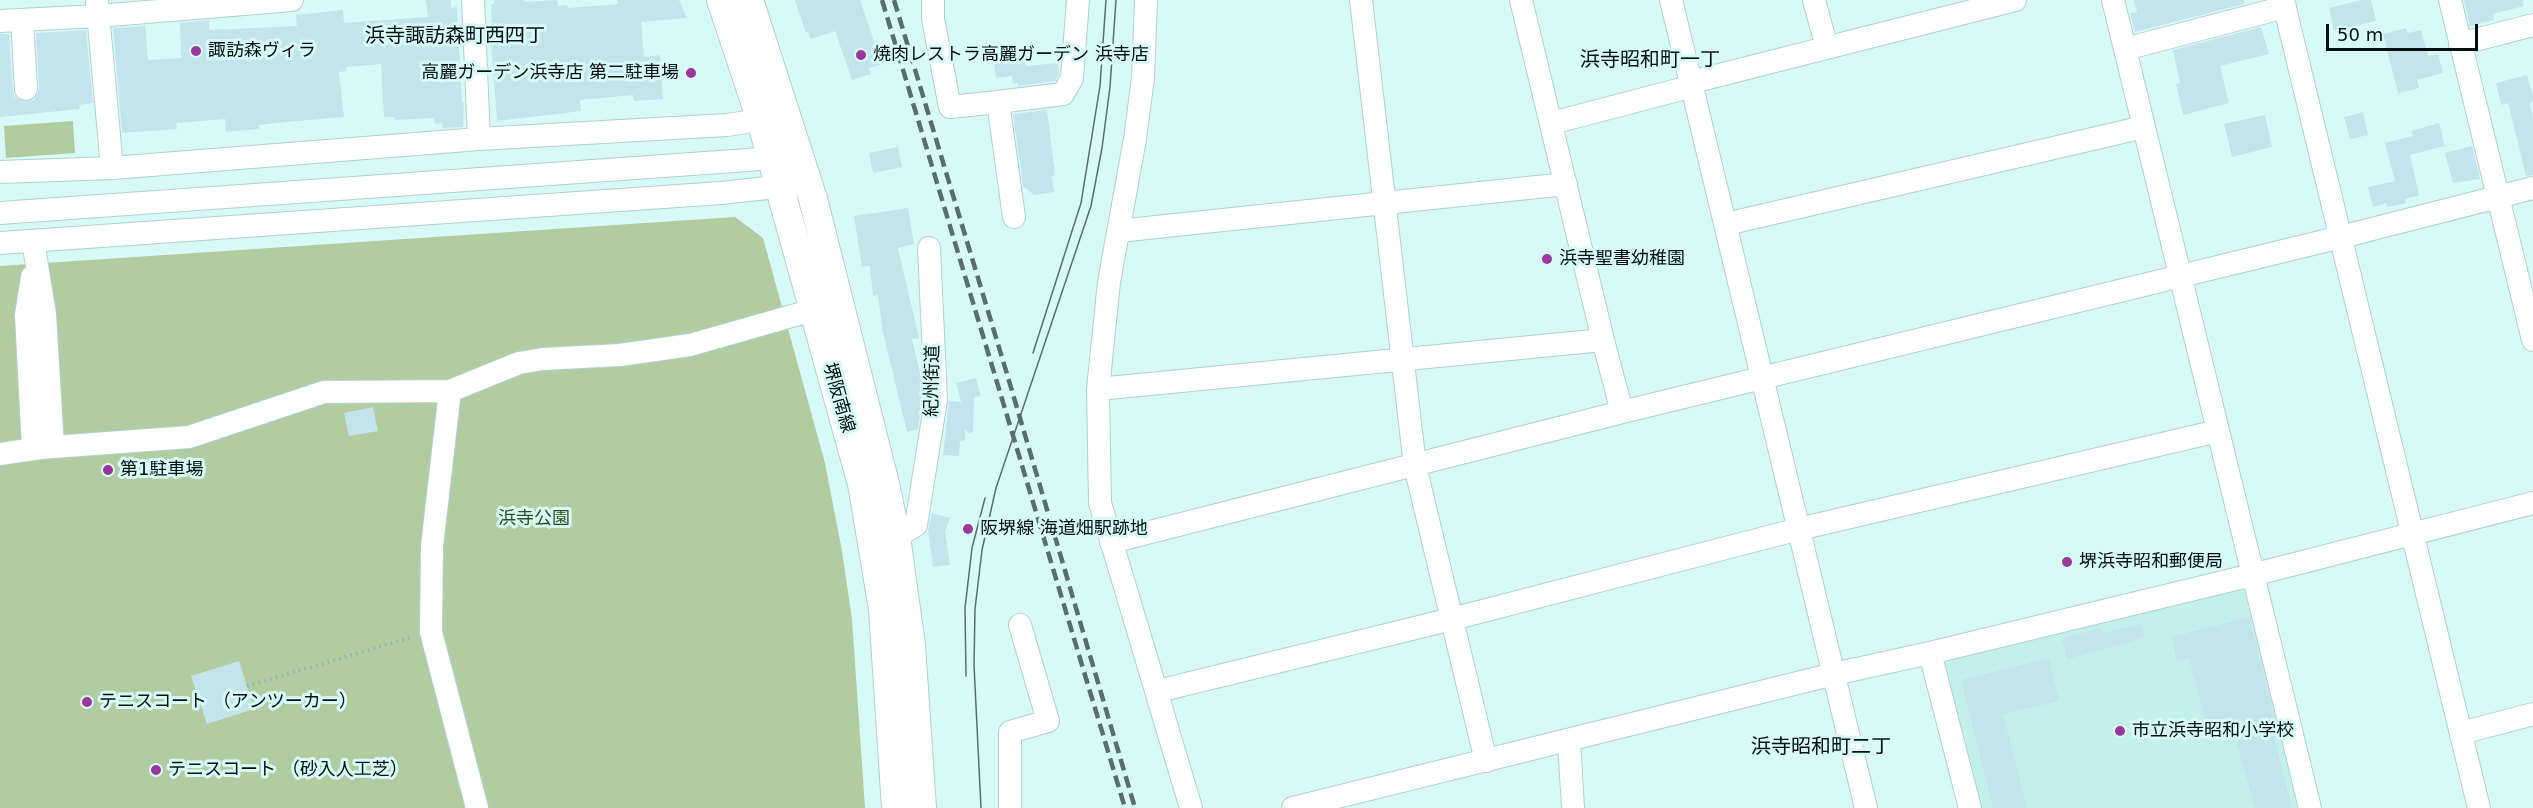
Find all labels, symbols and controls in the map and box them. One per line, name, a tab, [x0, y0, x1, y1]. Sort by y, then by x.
scale bar	[2329, 12, 2480, 50]
text: 50 m	[2337, 24, 2383, 45]
district label: 浜寺諏訪森町西四丁	[365, 25, 545, 49]
place label: 諏訪森ヴィラ	[208, 40, 316, 62]
marker: 諏訪森ヴィラ	[189, 44, 203, 58]
place label: 焼肉レストラ高麗ガーデン 浜寺店	[873, 44, 1149, 66]
marker: 焼肉レストラ高麗ガーデン 浜寺店	[854, 48, 868, 62]
district label: 浜寺昭和町一丁	[1580, 49, 1720, 73]
place label: 高麗ガーデン浜寺店 第二駐車場	[421, 62, 679, 84]
marker: 高麗ガーデン浜寺店 第二駐車場	[684, 66, 698, 80]
place label: 浜寺聖書幼稚園	[1559, 248, 1685, 270]
marker: 浜寺聖書幼稚園	[1540, 252, 1554, 266]
street label: 紀州街道	[922, 345, 944, 417]
street label: 堺阪南線	[818, 360, 858, 436]
place label: 第1駐車場	[120, 459, 203, 481]
marker: 第1駐車場	[101, 463, 115, 477]
park label: 浜寺公園	[498, 508, 570, 530]
place label: 阪堺線 海道畑駅跡地	[980, 518, 1148, 540]
marker: 阪堺線 海道畑駅跡地	[961, 522, 975, 536]
place label: 堺浜寺昭和郵便局	[2079, 551, 2223, 573]
marker: 堺浜寺昭和郵便局	[2060, 555, 2074, 569]
place label: テニスコート （アンツーカー）	[99, 691, 357, 713]
marker: テニスコート （アンツーカー）	[80, 695, 94, 709]
place label: 市立浜寺昭和小学校	[2132, 720, 2294, 742]
marker: 市立浜寺昭和小学校	[2113, 724, 2127, 738]
district label: 浜寺昭和町二丁	[1751, 736, 1891, 760]
place label: テニスコート （砂入人工芝）	[168, 759, 408, 781]
marker: テニスコート （砂入人工芝）	[149, 763, 163, 777]

